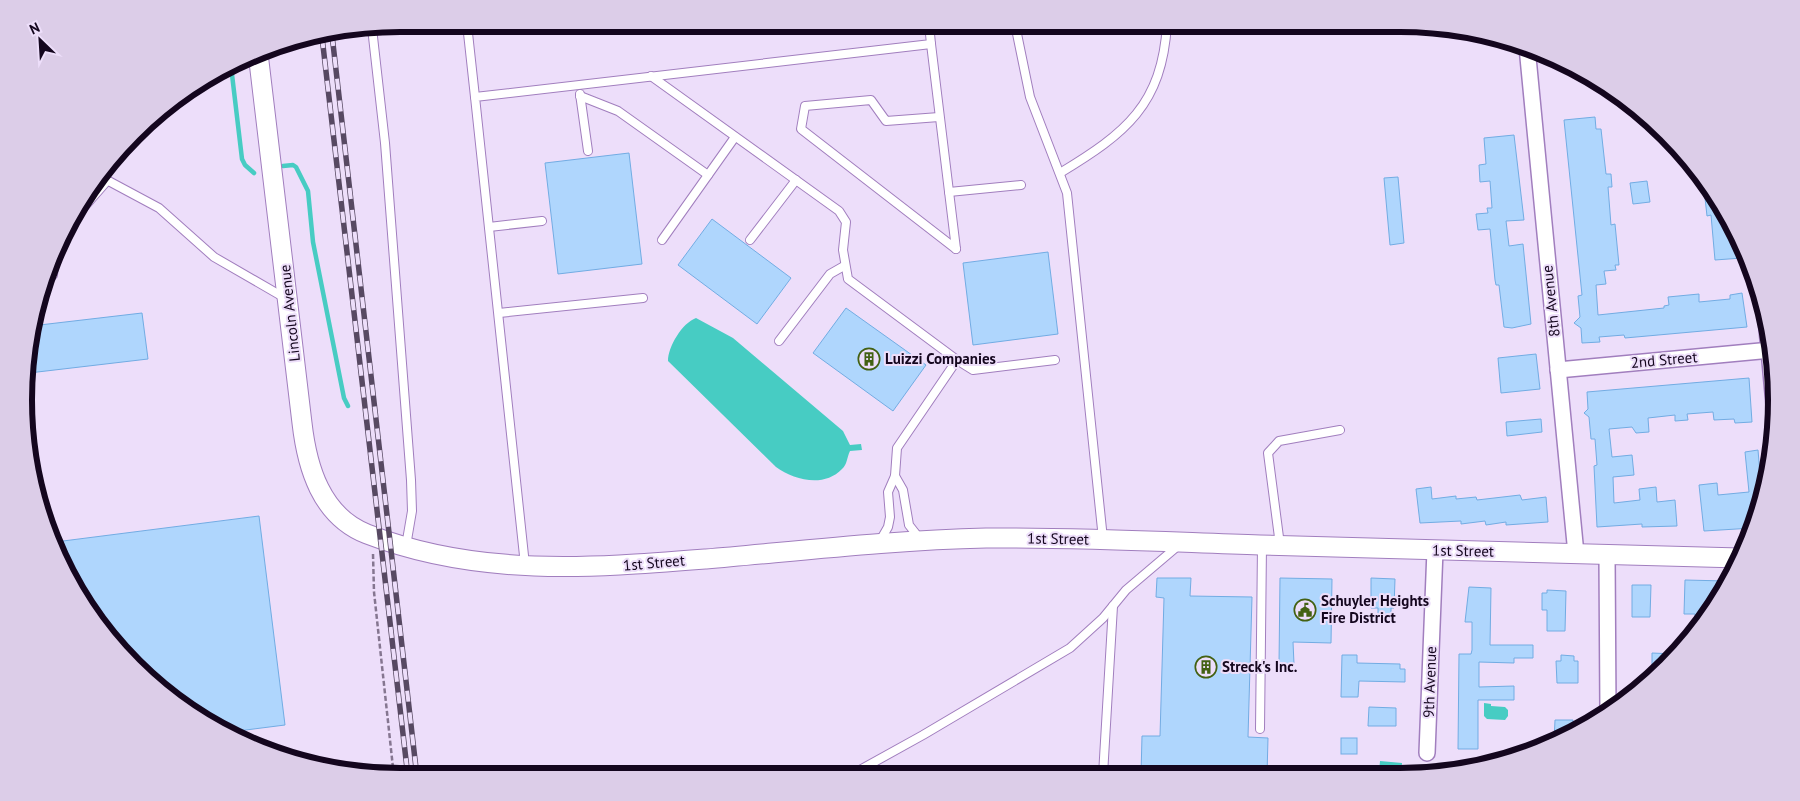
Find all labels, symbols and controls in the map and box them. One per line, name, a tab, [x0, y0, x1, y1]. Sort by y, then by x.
north arrow	[15, 15, 65, 65]
text: N	[27, 18, 42, 38]
street label: Lincoln Avenue	[275, 264, 304, 362]
street label: 8th Avenue	[1537, 264, 1564, 338]
building icon: Luizzi Companies	[857, 347, 881, 371]
street label: 2nd Street	[1630, 347, 1698, 372]
place label: Luizzi Companies	[885, 349, 996, 368]
street label: 1st Street	[1027, 528, 1089, 549]
street label: 1st Street	[1432, 540, 1494, 561]
street label: 1st Street	[622, 550, 686, 575]
place label: Schuyler Heights Fire District	[1321, 591, 1429, 627]
public building icon: Schuyler Heights Fire District	[1293, 598, 1317, 622]
street label: 9th Avenue	[1419, 646, 1440, 718]
building icon: Streck's Inc.	[1194, 655, 1218, 679]
place label: Streck's Inc.	[1222, 657, 1298, 676]

